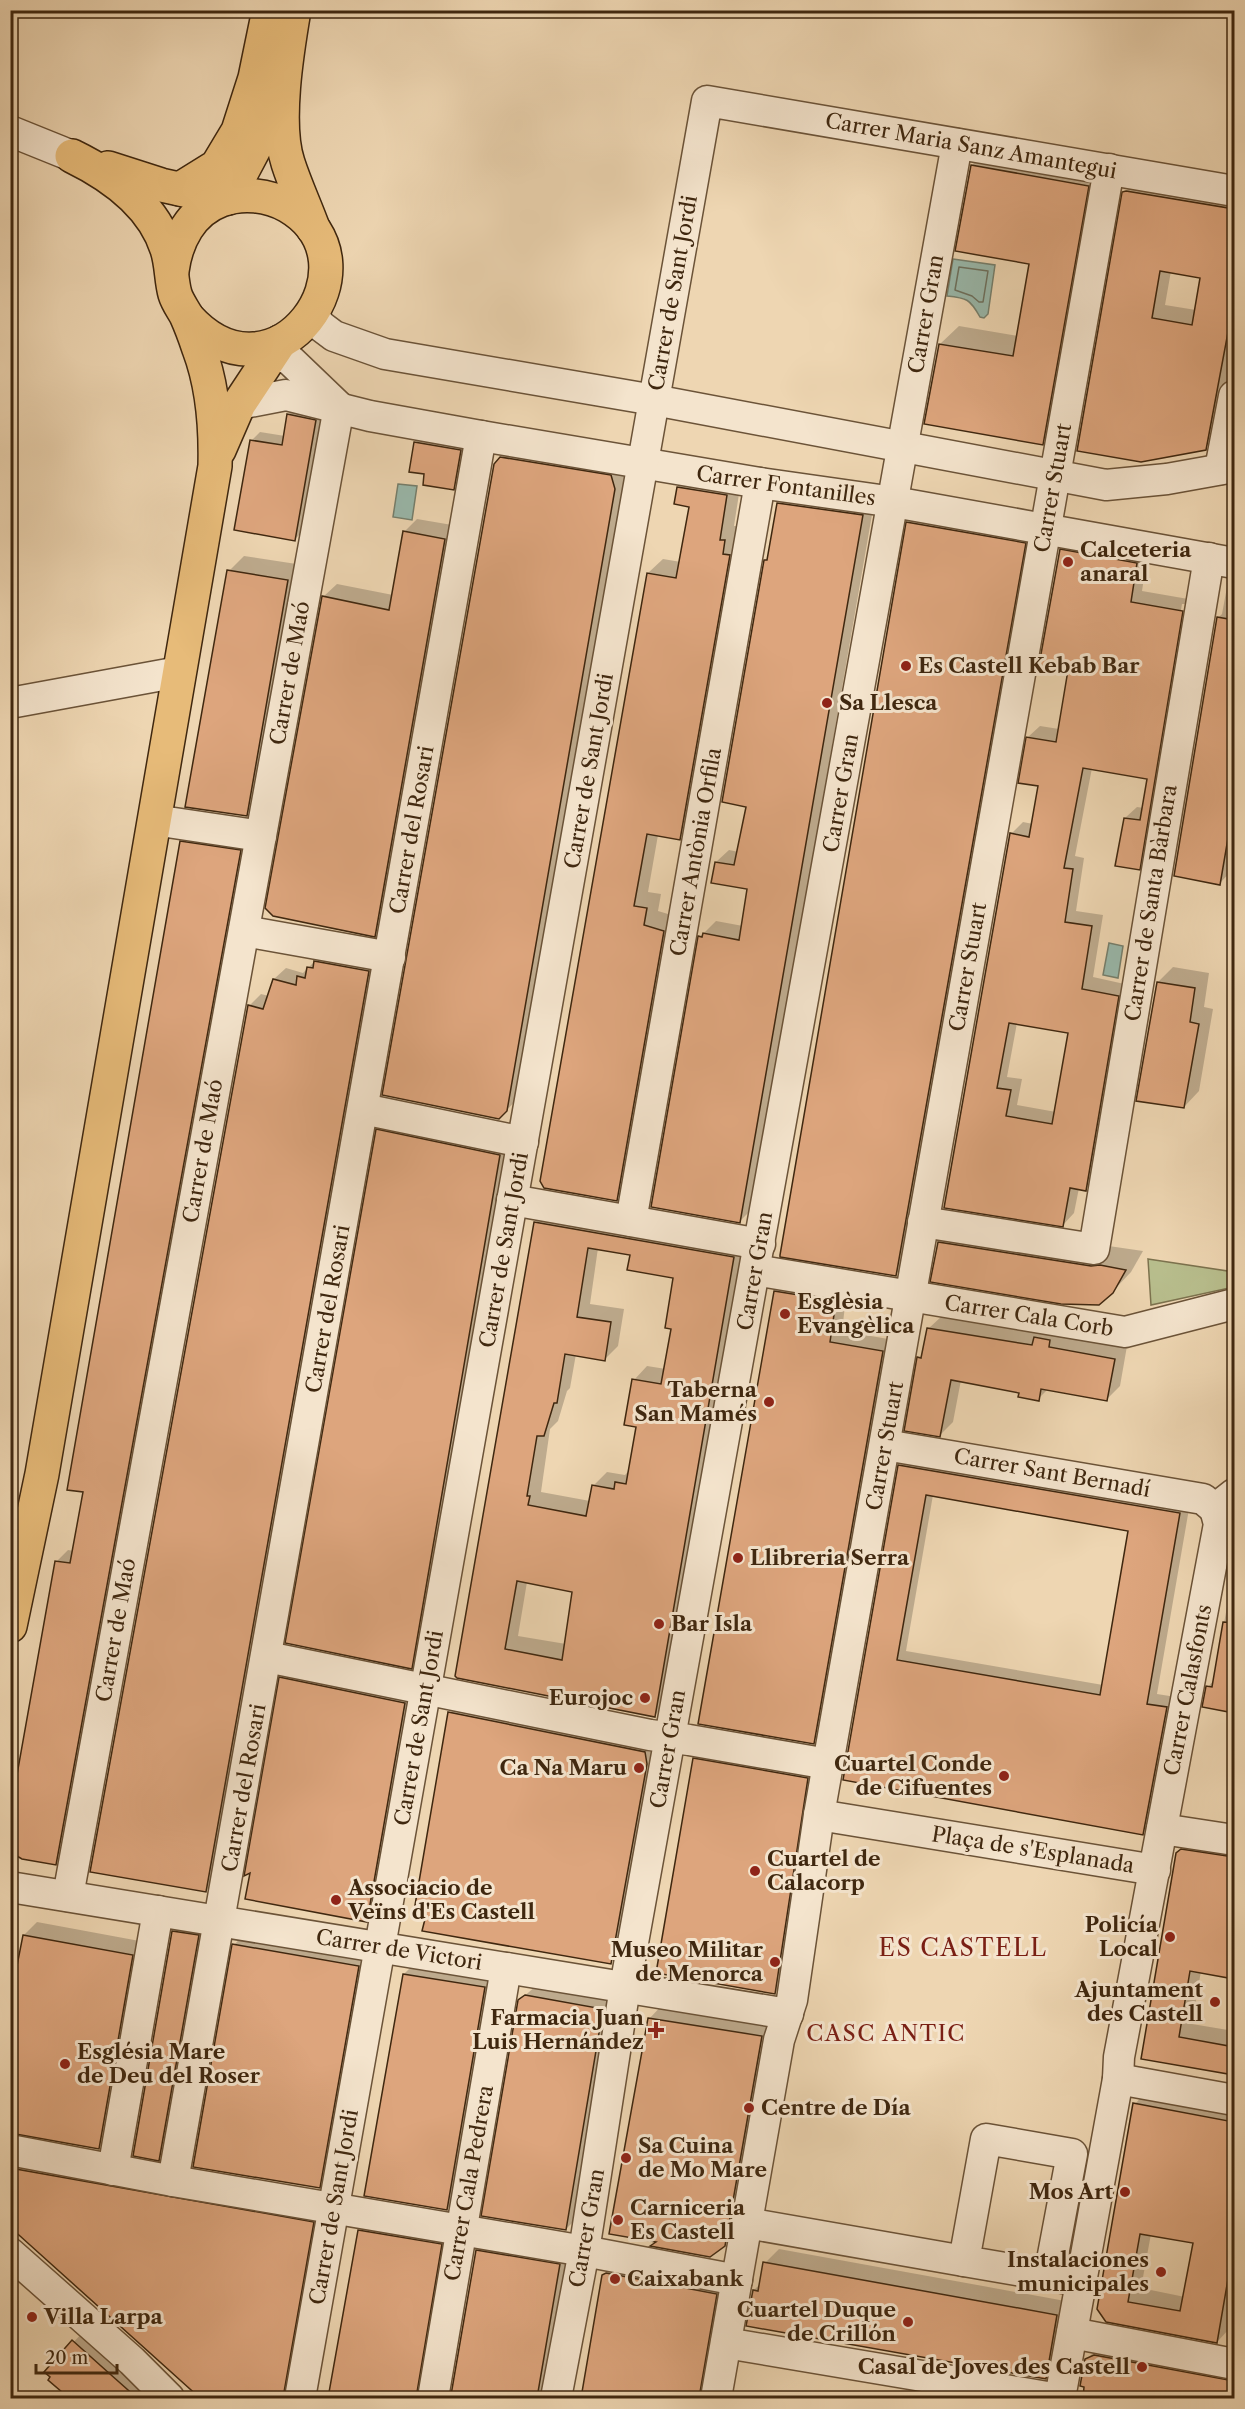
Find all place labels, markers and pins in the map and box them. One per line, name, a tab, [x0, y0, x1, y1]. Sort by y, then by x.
place label: Calceteria anaral	[1080, 537, 1192, 586]
marker: Calceteria anaral	[1061, 555, 1075, 569]
place label: Es Castell Kebab Bar	[918, 653, 1140, 678]
marker: Es Castell Kebab Bar	[899, 659, 913, 673]
place label: Sa Llesca	[839, 690, 938, 715]
marker: Sa Llesca	[820, 696, 834, 710]
place label: Esglèsia Evangèlica	[797, 1289, 915, 1338]
marker: Esglèsia Evangèlica	[778, 1307, 792, 1321]
place label: Taberna San Mamés	[634, 1377, 758, 1426]
marker: Taberna San Mamés	[762, 1395, 776, 1409]
place label: Llibreria Serra	[750, 1545, 910, 1570]
marker: Llibreria Serra	[731, 1551, 745, 1565]
place label: Bar Isla	[671, 1611, 753, 1636]
marker: Bar Isla	[652, 1617, 666, 1631]
place label: Eurojoc	[549, 1685, 633, 1710]
marker: Eurojoc	[638, 1691, 652, 1705]
place label: Cuartel Conde de Cifuentes	[834, 1751, 992, 1800]
place label: Ca Na Maru	[500, 1755, 627, 1780]
marker: Ca Na Maru	[632, 1761, 646, 1775]
marker: Cuartel Conde de Cifuentes	[997, 1769, 1011, 1783]
place label: Cuartel de Calacorp	[767, 1846, 880, 1895]
marker: Cuartel de Calacorp	[748, 1864, 762, 1878]
place label: Associacio de Veïns d'Es Castell	[347, 1875, 535, 1924]
marker: Associacio de Veïns d'Es Castell	[329, 1893, 343, 1907]
place label: Policía Local	[1085, 1912, 1159, 1961]
marker: Policía Local	[1163, 1930, 1177, 1944]
place label: Museo Militar de Menorca	[611, 1937, 764, 1986]
marker: Museo Militar de Menorca	[768, 1955, 782, 1969]
place label: Ajuntament des Castell	[1074, 1977, 1204, 2026]
marker: Ajuntament des Castell	[1208, 1995, 1222, 2009]
place label: Farmacia Juan Luis Hernández	[472, 2005, 645, 2054]
marker: Farmacia Juan Luis Hernández	[649, 2023, 663, 2037]
place label: Església Mare de Deu del Roser	[77, 2039, 261, 2088]
marker: Església Mare de Deu del Roser	[58, 2057, 72, 2071]
place label: Centre de Día	[761, 2095, 912, 2120]
marker: Centre de Día	[742, 2101, 756, 2115]
place label: Sa Cuina de Mo Mare	[638, 2133, 767, 2182]
marker: Sa Cuina de Mo Mare	[619, 2151, 633, 2165]
place label: Mos Art	[1029, 2179, 1114, 2204]
marker: Mos Art	[1118, 2185, 1132, 2199]
place label: Carniceria Es Castell	[630, 2195, 746, 2244]
marker: Carniceria Es Castell	[611, 2213, 625, 2227]
place label: Instalaciones municipales	[1007, 2247, 1149, 2296]
marker: Instalaciones municipales	[1154, 2265, 1168, 2279]
place label: Caixabank	[627, 2266, 745, 2291]
marker: Caixabank	[608, 2272, 622, 2286]
place label: Cuartel Duque de Crillón	[737, 2297, 897, 2346]
place label: Villa Larpa	[43, 2304, 164, 2329]
marker: Villa Larpa	[25, 2310, 39, 2324]
marker: Cuartel Duque de Crillón	[901, 2315, 915, 2329]
place label: Casal de Joves des Castell	[858, 2354, 1130, 2379]
marker: Casal de Joves des Castell	[1135, 2360, 1149, 2374]

